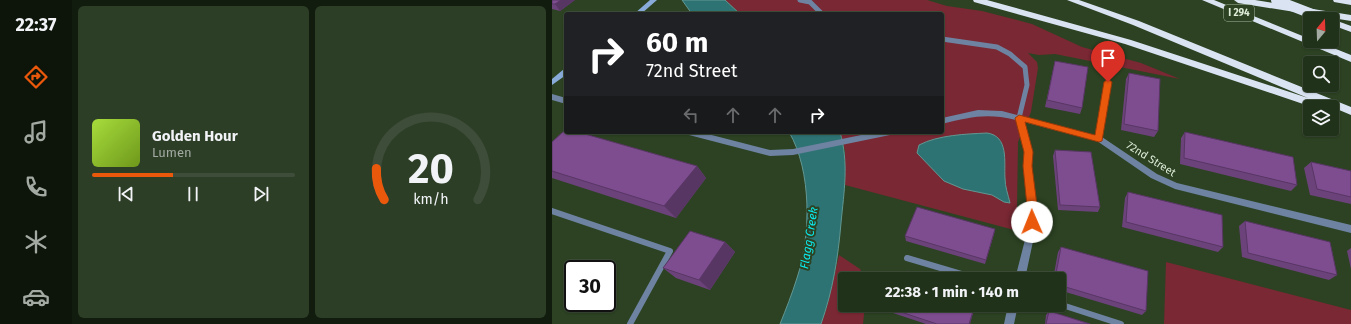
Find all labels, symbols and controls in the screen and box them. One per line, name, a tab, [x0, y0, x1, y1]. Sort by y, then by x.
road number: I 294	[1224, 5, 1254, 21]
north arrow	[1303, 12, 1339, 48]
map controls	[1303, 12, 1339, 136]
text: 22:37	[16, 14, 56, 36]
text: 60 m	[646, 26, 708, 59]
icon: right	[580, 28, 632, 80]
pin	[1091, 41, 1125, 82]
icon: arrive	[1097, 47, 1119, 69]
button: search	[1303, 56, 1339, 92]
text: 72nd Street	[646, 60, 738, 82]
icon: directions	[22, 63, 50, 91]
button: layers	[1303, 100, 1339, 136]
icon: left	[680, 104, 702, 126]
icon: ahead	[722, 104, 744, 126]
icon: ahead	[764, 104, 786, 126]
icon: right	[806, 104, 828, 126]
icon: music	[22, 118, 50, 146]
text: Golden Hour	[152, 127, 238, 145]
street label: 72nd Street	[1124, 139, 1178, 179]
text: 20	[408, 144, 453, 194]
text: Lumen	[152, 145, 192, 160]
icon: phone	[22, 173, 50, 201]
icon: previous	[115, 183, 137, 205]
icon: pause	[182, 183, 204, 205]
icon: next	[250, 183, 272, 205]
text: km/h	[413, 191, 448, 208]
position arrow	[1011, 201, 1053, 243]
water label: Flagg Creek	[797, 206, 821, 270]
icon: climate	[22, 228, 50, 256]
speed limit sign: 30	[564, 260, 616, 312]
icon: car	[22, 283, 50, 311]
text: 22:38 · 1 min · 140 m	[885, 283, 1019, 301]

